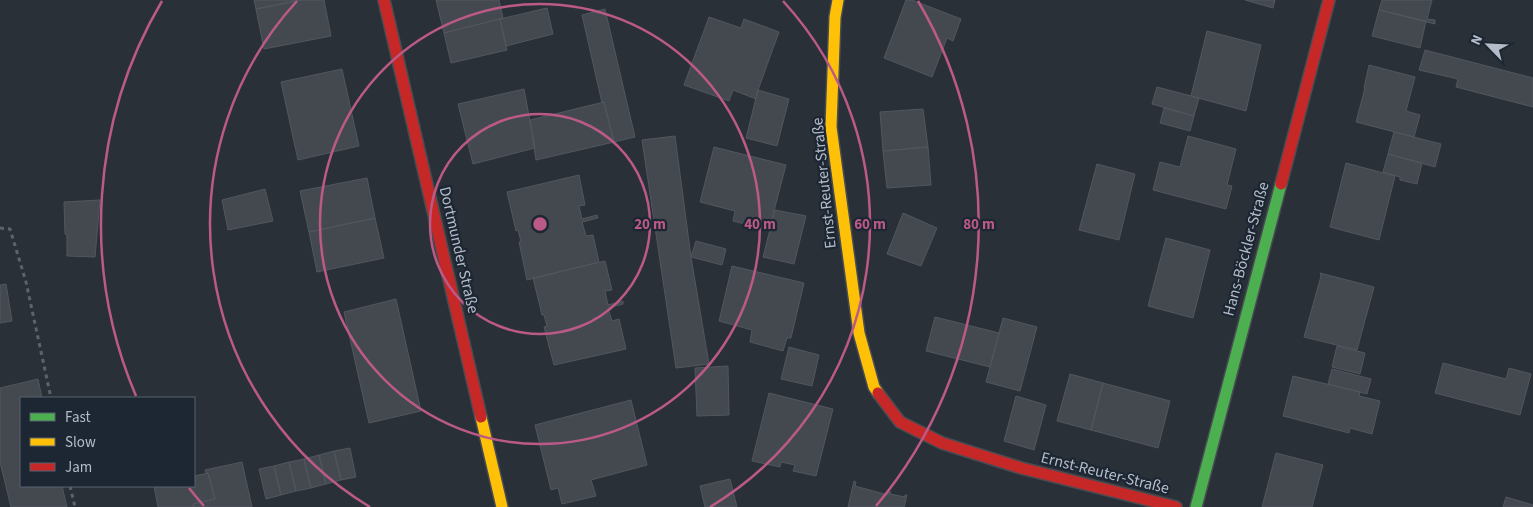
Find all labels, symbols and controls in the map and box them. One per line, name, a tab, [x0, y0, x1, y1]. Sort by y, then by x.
north arrow	[1463, 20, 1513, 70]
text: N	[1466, 32, 1488, 48]
street label: Ernst-Reuter-Straße	[806, 116, 842, 250]
street label: Hans-Böckler-Straße	[1217, 179, 1275, 319]
street label: Dortmunder Straße	[434, 184, 484, 316]
text: 20 m	[634, 214, 666, 235]
text: 40 m	[744, 214, 776, 235]
text: 60 m	[854, 214, 886, 235]
text: 80 m	[963, 214, 995, 235]
centre of rings	[531, 215, 549, 233]
legend	[20, 397, 195, 487]
text: Fast	[65, 407, 91, 428]
text: Slow	[65, 432, 96, 453]
street label: Ernst-Reuter-Straße	[1038, 446, 1172, 500]
text: Jam	[65, 457, 92, 478]

